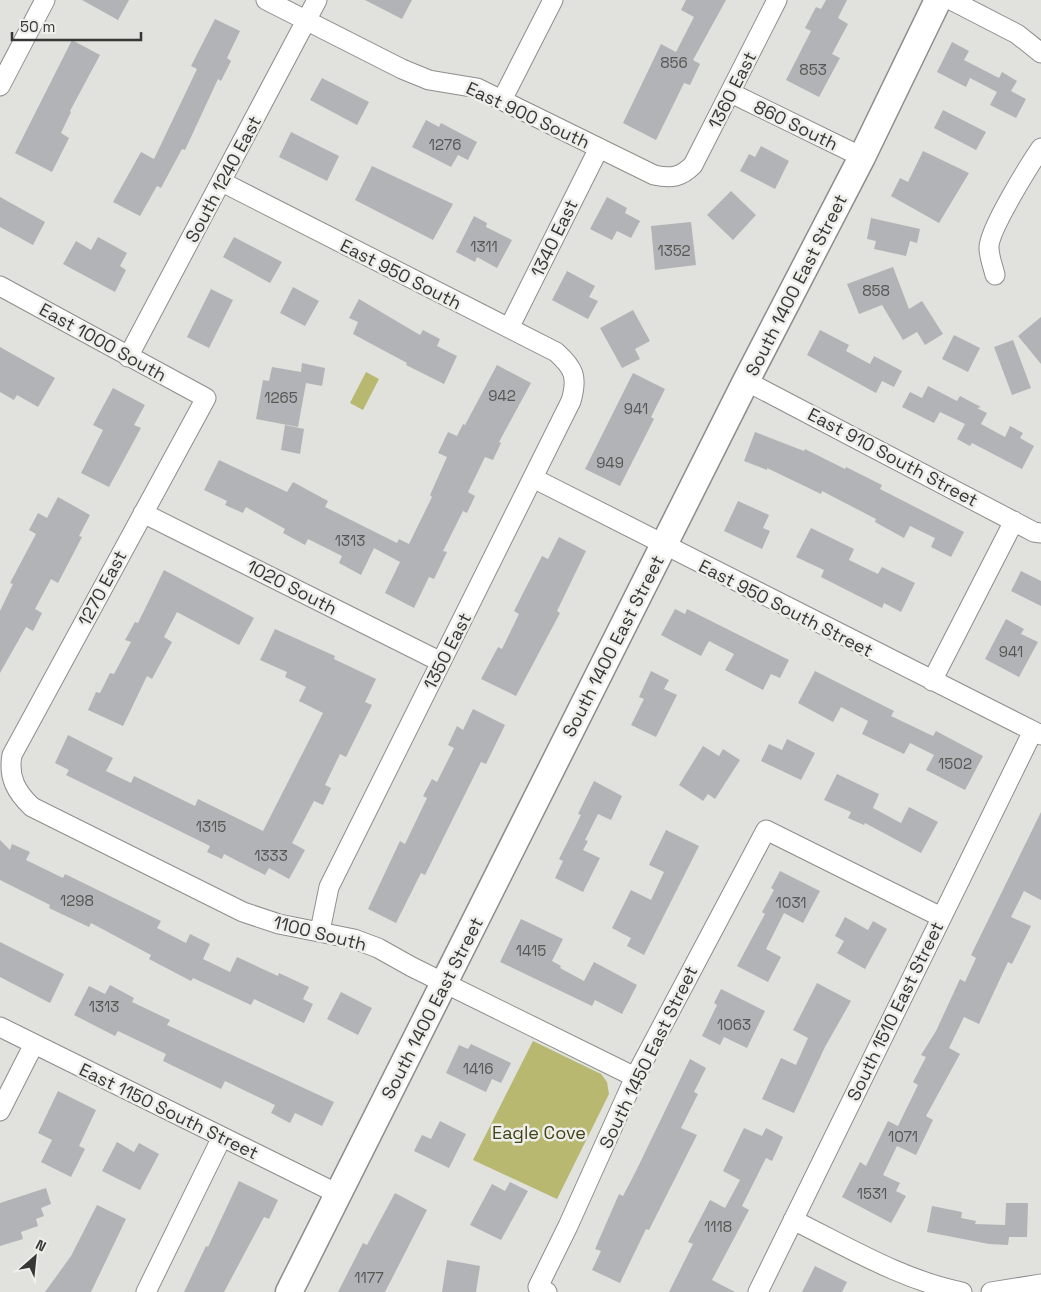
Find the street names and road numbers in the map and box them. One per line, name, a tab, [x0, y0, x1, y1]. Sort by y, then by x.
street label: 1360 East	[703, 48, 761, 132]
street label: East 900 South	[463, 76, 593, 154]
street label: 860 South	[750, 95, 842, 155]
street label: South 1240 East	[180, 112, 266, 246]
street label: South 1400 East Street	[740, 190, 852, 380]
street label: 1340 East	[525, 195, 583, 281]
street label: East 950 South	[337, 234, 465, 314]
street label: East 1000 South	[35, 298, 171, 386]
street label: East 910 South Street	[804, 402, 982, 512]
street label: 1270 East	[73, 546, 131, 630]
street label: South 1400 East Street	[557, 551, 669, 741]
street label: 1020 South	[243, 554, 341, 620]
street label: East 950 South Street	[695, 554, 877, 662]
street label: 1350 East	[418, 609, 476, 693]
street label: 1100 South	[271, 910, 369, 956]
street label: South 1400 East Street	[376, 913, 488, 1103]
street label: South 1510 East Street	[842, 918, 948, 1104]
street label: South 1450 East Street	[594, 962, 702, 1152]
street label: East 1150 South Street	[76, 1058, 262, 1164]

